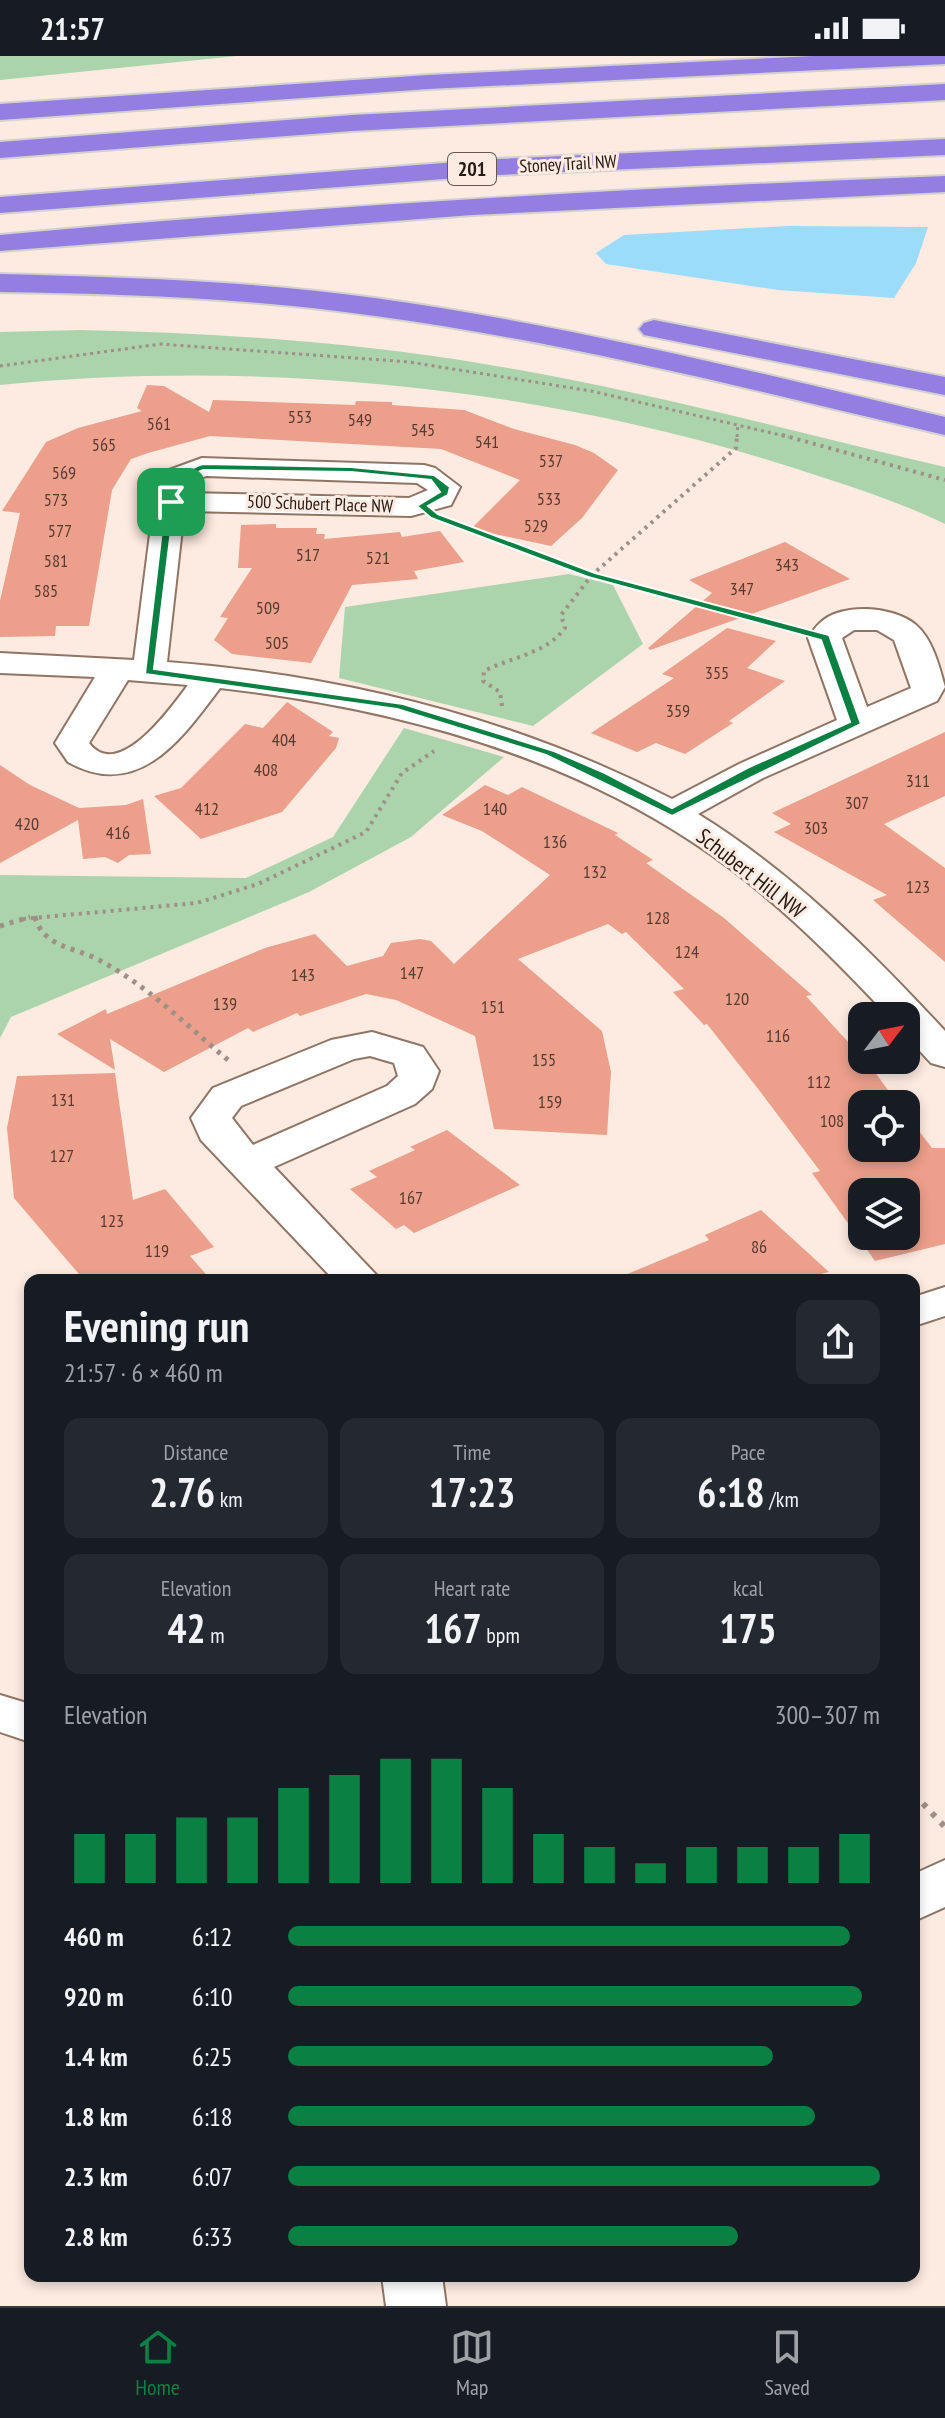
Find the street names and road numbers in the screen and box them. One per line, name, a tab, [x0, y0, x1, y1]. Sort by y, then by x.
street label: Stoney Trail NW	[519, 149, 617, 178]
road number: 201	[448, 153, 496, 185]
street label: 500 Schubert Place NW	[247, 489, 393, 518]
street label: Schubert Hill NW	[691, 822, 811, 924]

